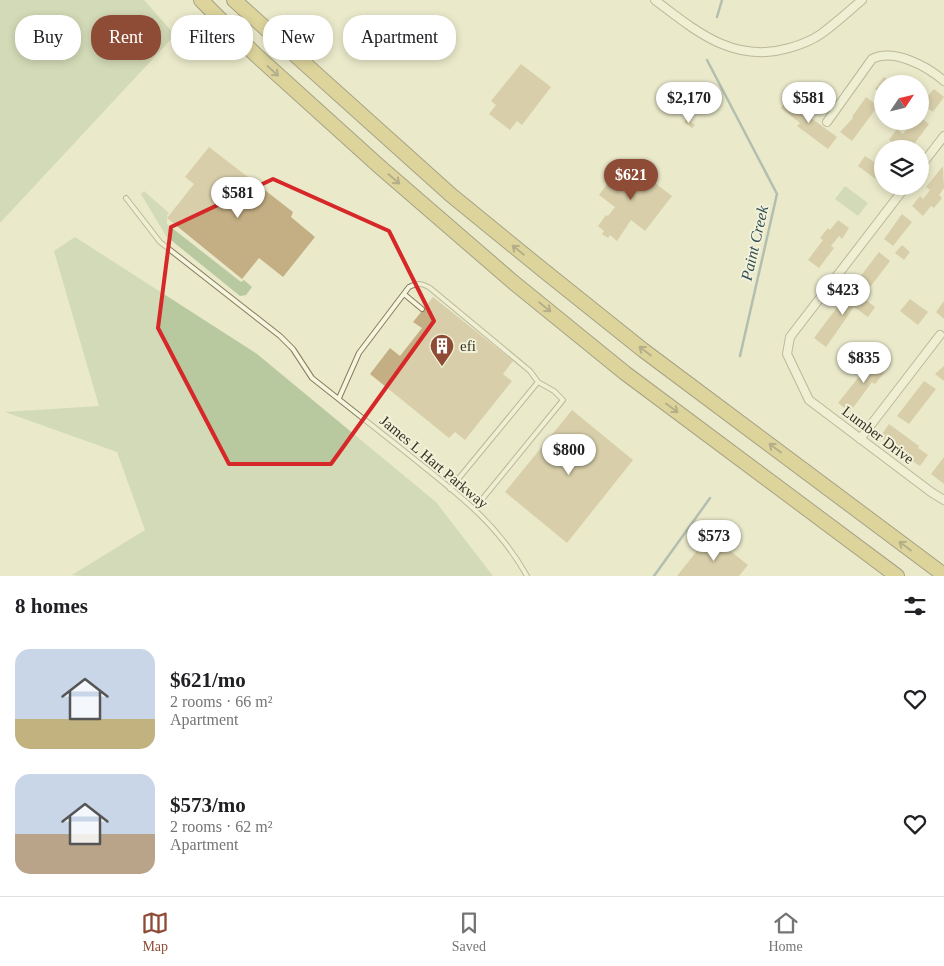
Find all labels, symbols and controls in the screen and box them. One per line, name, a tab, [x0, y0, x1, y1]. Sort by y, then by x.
chip: Buy	[15, 15, 81, 60]
chip: Rent	[91, 15, 161, 60]
chip: Filters	[171, 15, 253, 60]
chip: New	[263, 15, 333, 60]
chip: Apartment	[343, 15, 456, 60]
one-way arrow	[266, 65, 279, 77]
north arrow	[874, 75, 929, 130]
map controls	[874, 75, 929, 195]
pin: $2,170	[648, 82, 730, 124]
pin: $581	[779, 82, 839, 124]
text: $2,170	[667, 89, 711, 106]
text: $581	[793, 89, 825, 106]
button: layers	[874, 140, 929, 195]
pin: $621	[601, 158, 661, 201]
text: $621	[615, 166, 647, 183]
one-way arrow	[387, 174, 400, 185]
pin: $581	[208, 176, 268, 219]
text: $581	[222, 184, 254, 201]
water label: Paint Creek	[737, 203, 772, 283]
one-way arrow	[512, 244, 525, 255]
pin: $423	[813, 274, 873, 316]
text: $423	[827, 281, 859, 298]
one-way arrow	[538, 302, 551, 313]
building icon: efi	[429, 333, 455, 367]
place label: efi	[460, 338, 476, 354]
pin: $835	[834, 342, 894, 384]
one-way arrow	[638, 346, 652, 356]
text: $835	[848, 349, 880, 366]
one-way arrow	[665, 403, 678, 414]
street label: Lumber Drive	[839, 403, 917, 467]
street label: James L Hart Parkway	[377, 412, 491, 512]
pin: $800	[539, 434, 599, 476]
text: $800	[553, 441, 585, 458]
one-way arrow	[768, 443, 782, 453]
pin: $573	[684, 520, 744, 562]
text: $573	[698, 527, 730, 544]
one-way arrow	[899, 540, 912, 551]
icon: filters	[901, 592, 929, 620]
text: 8 homes	[15, 594, 88, 618]
text: $621/mo	[170, 668, 246, 692]
icon: home	[55, 669, 115, 729]
icon: heart	[901, 685, 929, 713]
text: 2 rooms · 66 m²	[170, 693, 273, 710]
text: Apartment	[170, 711, 238, 728]
text: $573/mo	[170, 793, 246, 817]
icon: home	[55, 794, 115, 854]
icon: heart	[901, 810, 929, 838]
text: 2 rooms · 62 m²	[170, 818, 273, 835]
text: Apartment	[170, 836, 238, 853]
tab: Map	[141, 909, 169, 955]
tab: Saved	[452, 909, 486, 955]
tab: Home	[769, 909, 803, 955]

